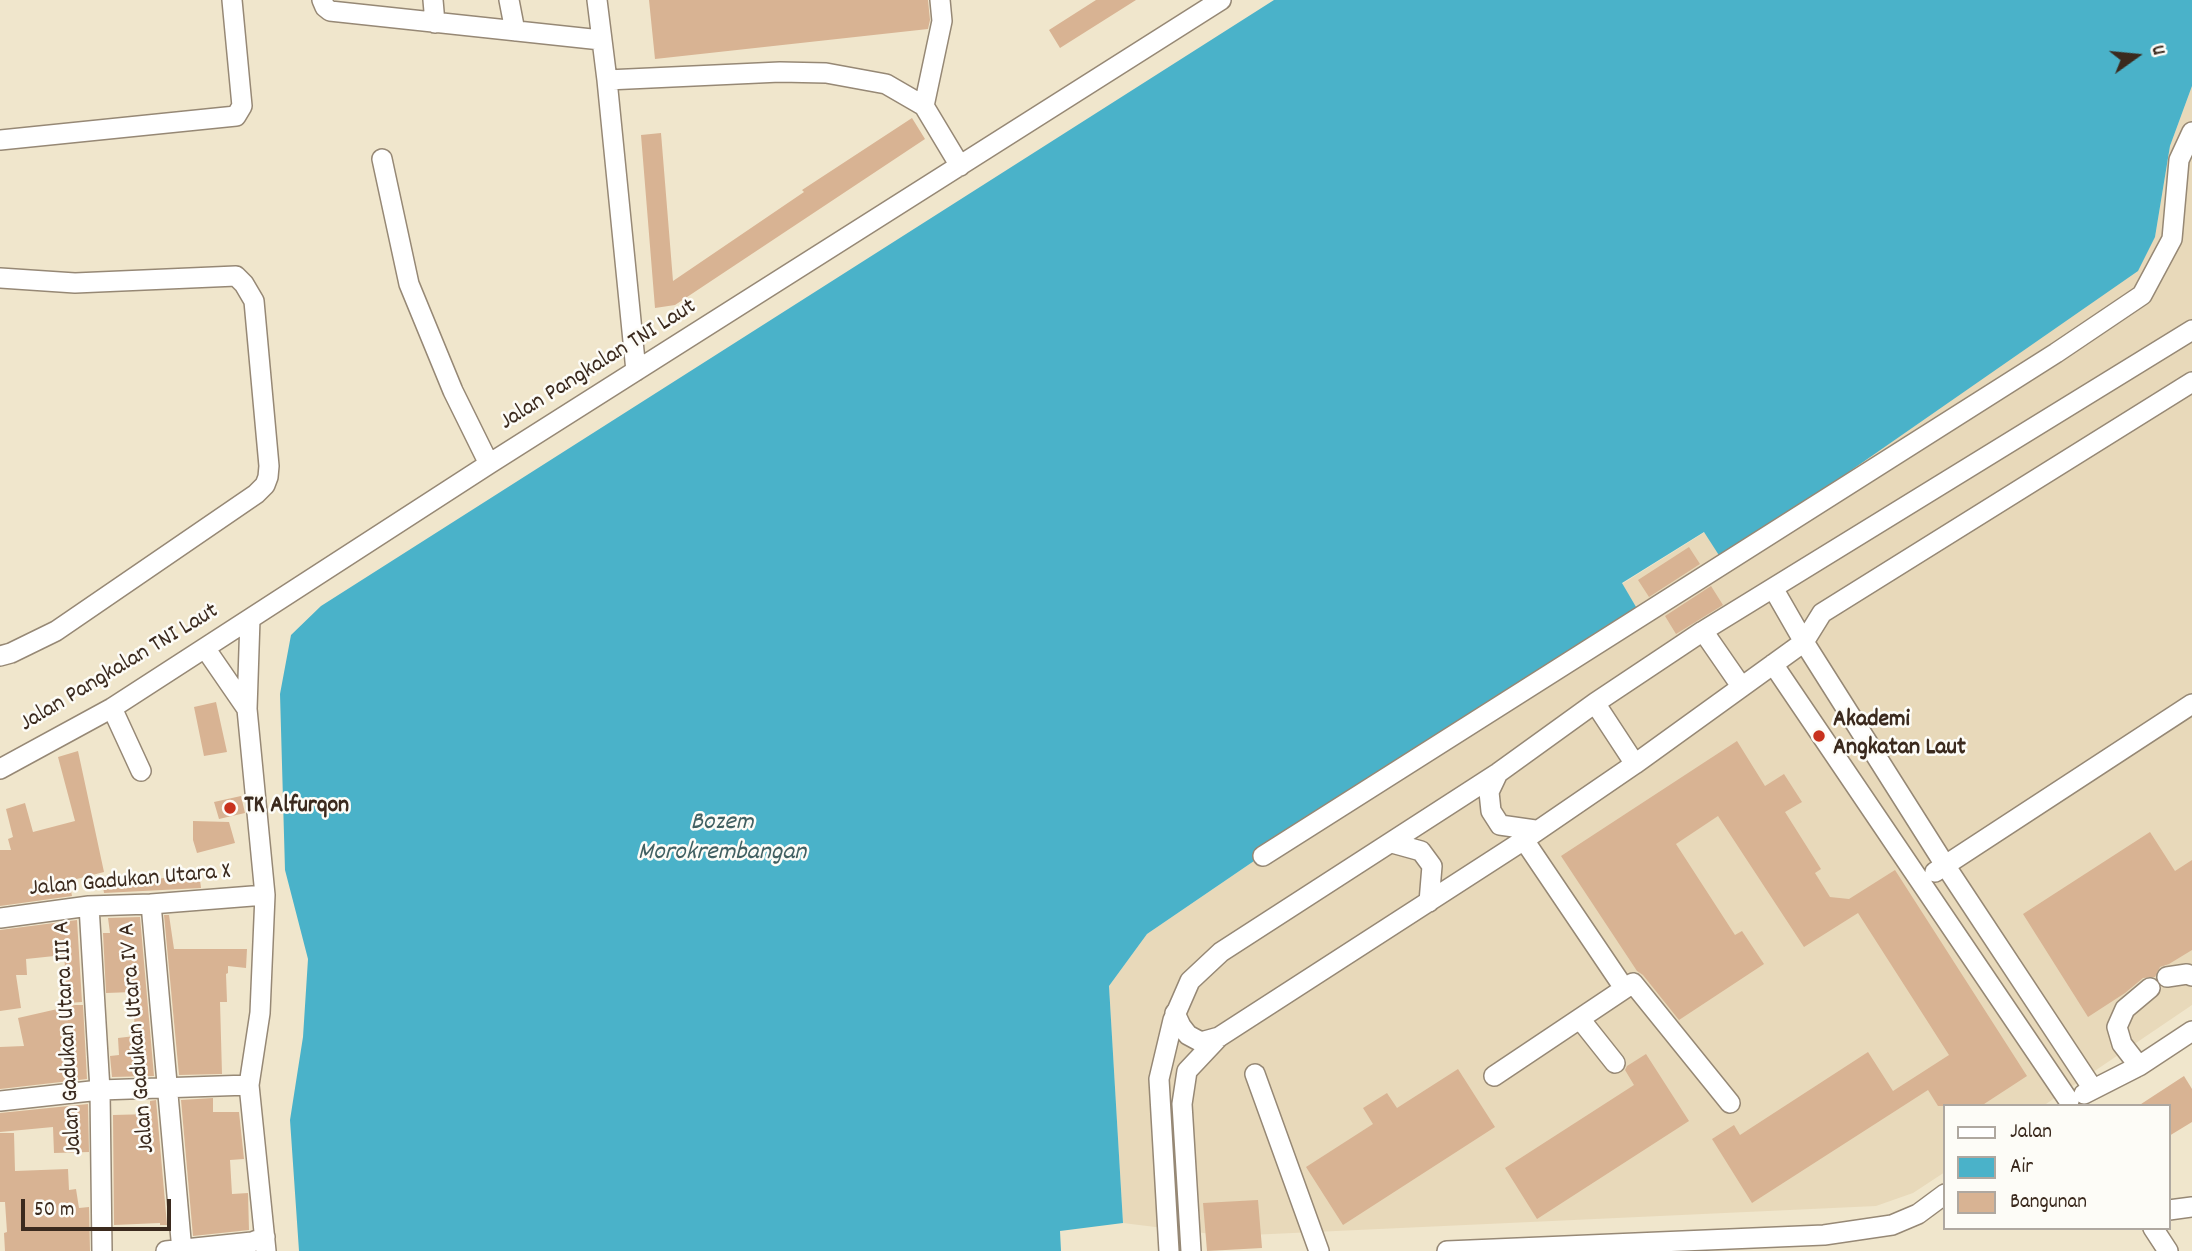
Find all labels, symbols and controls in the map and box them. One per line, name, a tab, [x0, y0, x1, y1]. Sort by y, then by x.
north arrow	[2101, 21, 2171, 91]
text: U	[2143, 43, 2171, 58]
street label: Jalan Pangkalan TNI Laut	[495, 294, 703, 438]
street label: Jalan Pangkalan TNI Laut	[15, 598, 225, 740]
place label: Akademi Angkatan Laut	[1833, 708, 1966, 764]
marker: Akademi Angkatan Laut	[1811, 728, 1827, 744]
place label: TK Alfurqon	[244, 794, 349, 822]
marker: TK Alfurqon	[222, 800, 238, 816]
water label: Bozem Morokrembangan	[638, 808, 806, 870]
street label: Jalan Gadukan Utara X	[28, 859, 232, 905]
street label: Jalan Gadukan Utara III A	[49, 920, 91, 1156]
street label: Jalan Gadukan Utara IV A	[115, 922, 163, 1154]
legend	[1944, 1104, 2171, 1230]
text: Jalan	[2010, 1118, 2052, 1148]
text: Air	[2010, 1153, 2033, 1183]
scale bar	[24, 1184, 175, 1228]
text: Bangunan	[2010, 1188, 2087, 1218]
text: 50 m	[34, 1196, 74, 1226]

